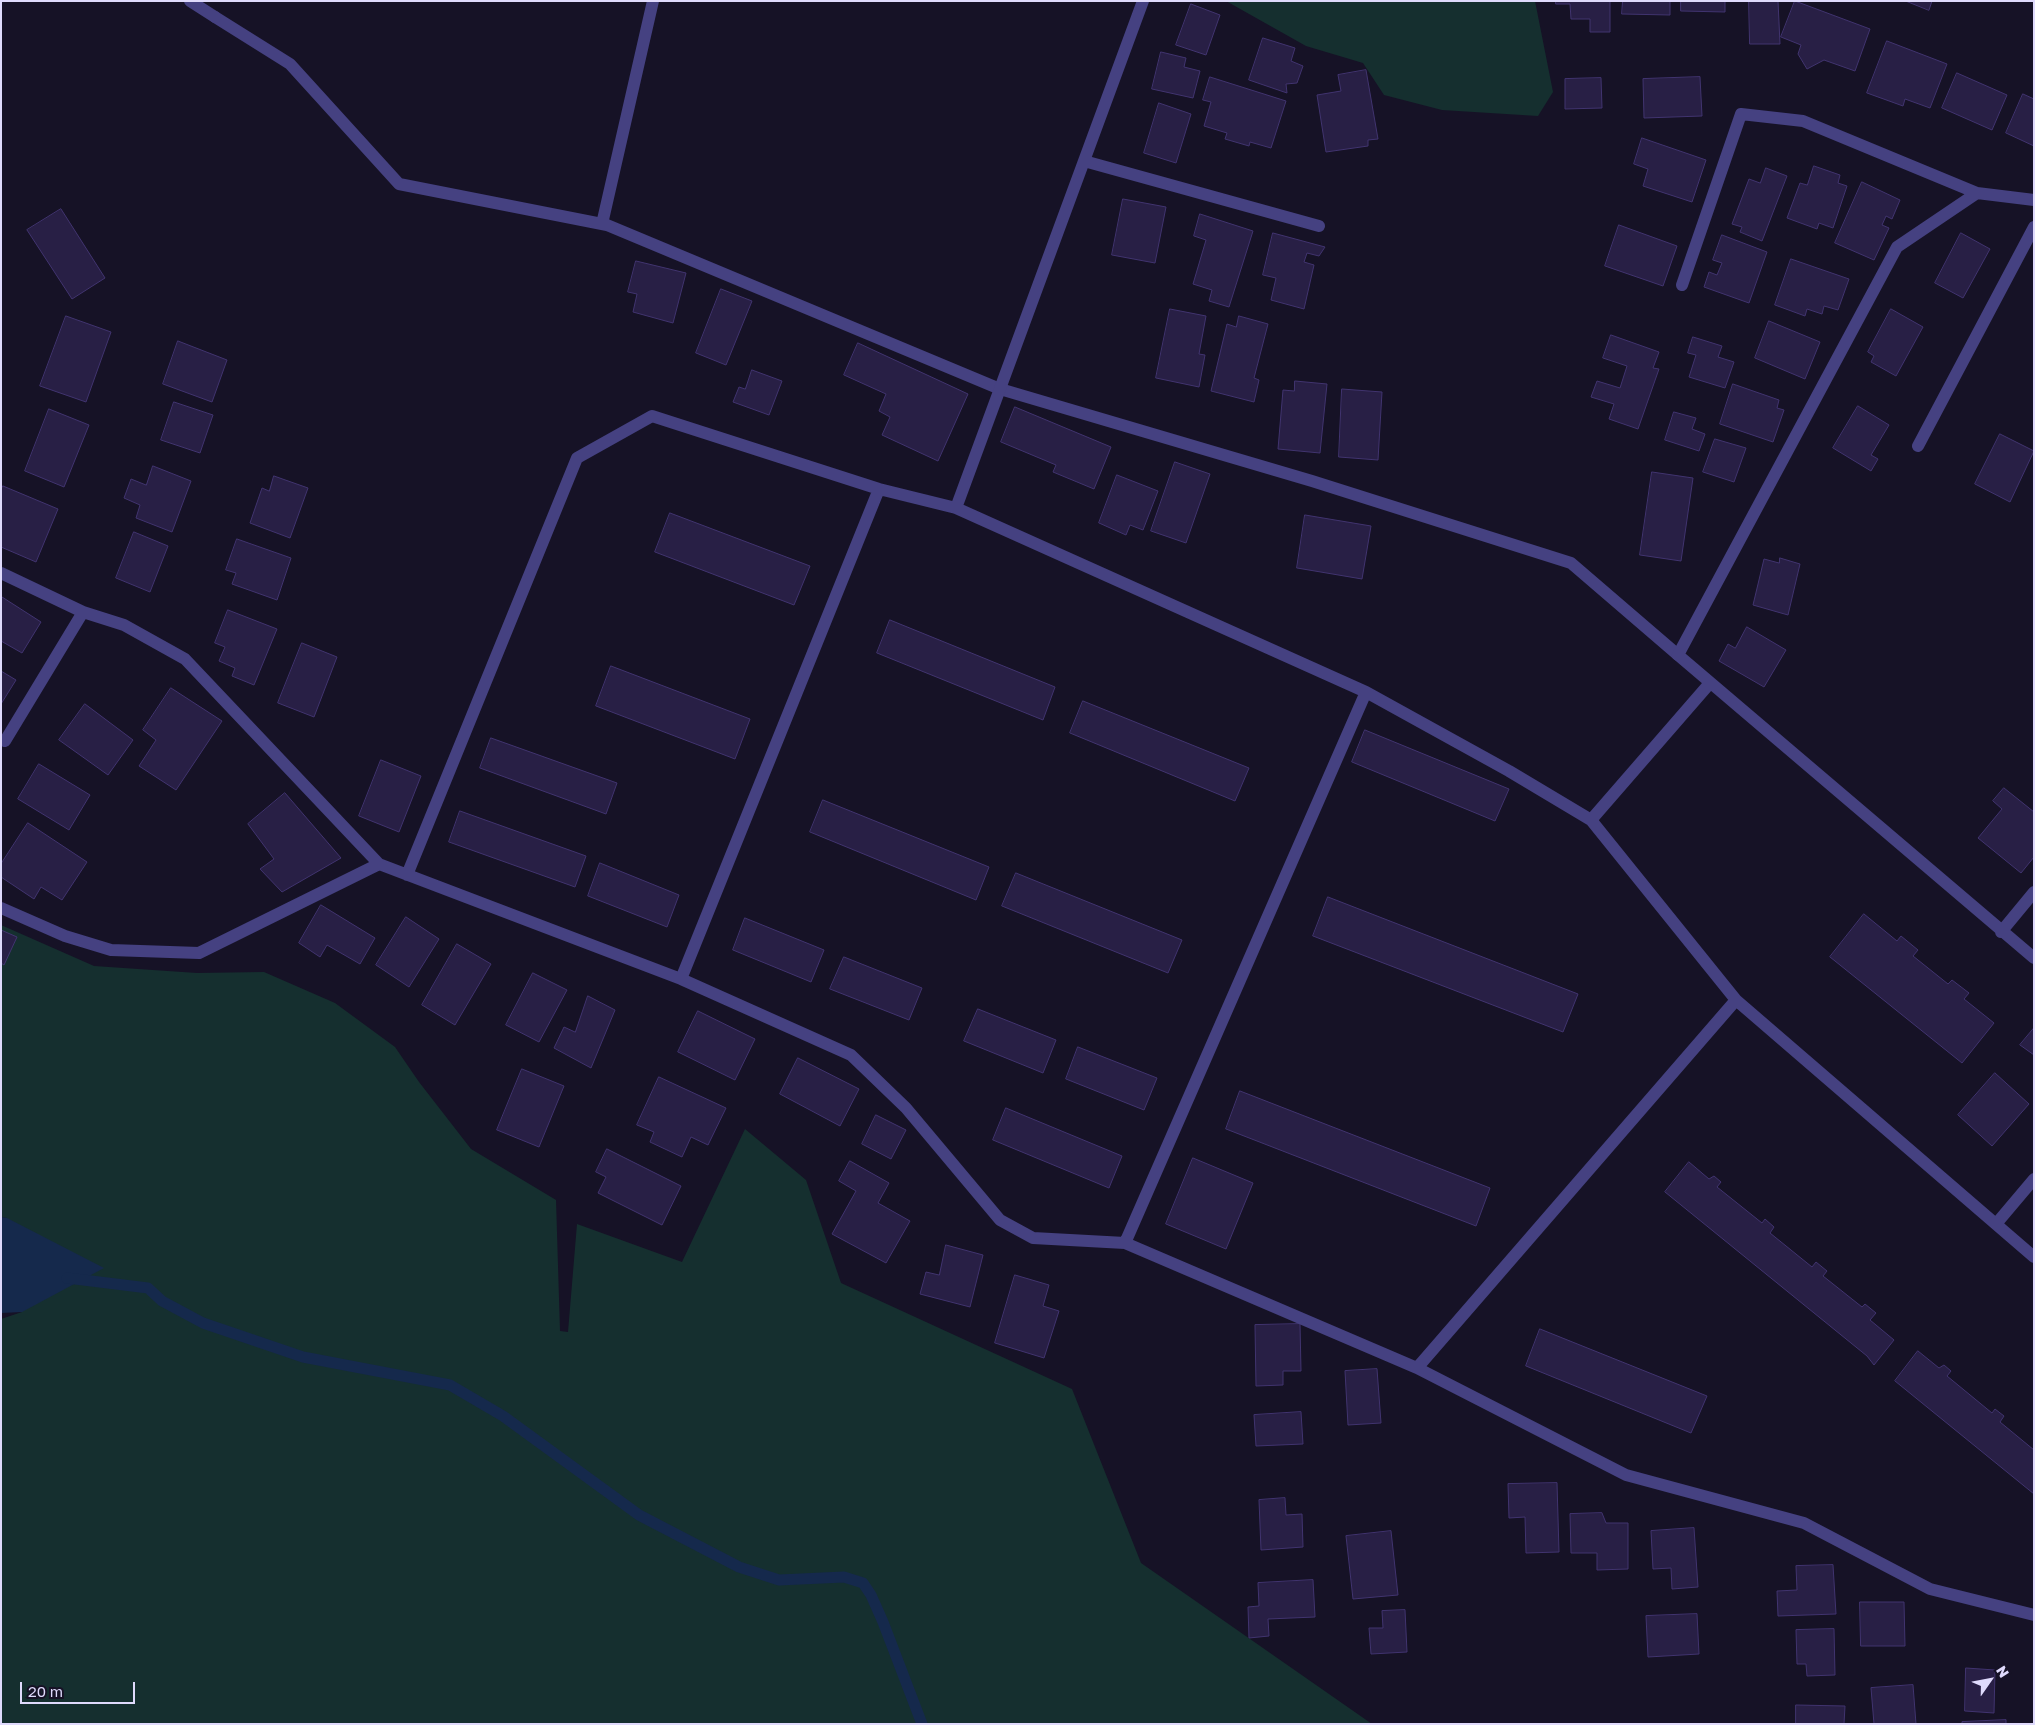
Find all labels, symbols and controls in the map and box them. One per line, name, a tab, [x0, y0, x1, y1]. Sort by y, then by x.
north arrow	[1965, 1655, 2015, 1705]
text: N	[1993, 1662, 2013, 1681]
scale bar	[22, 1672, 138, 1704]
text: 20 m	[28, 1682, 63, 1700]

